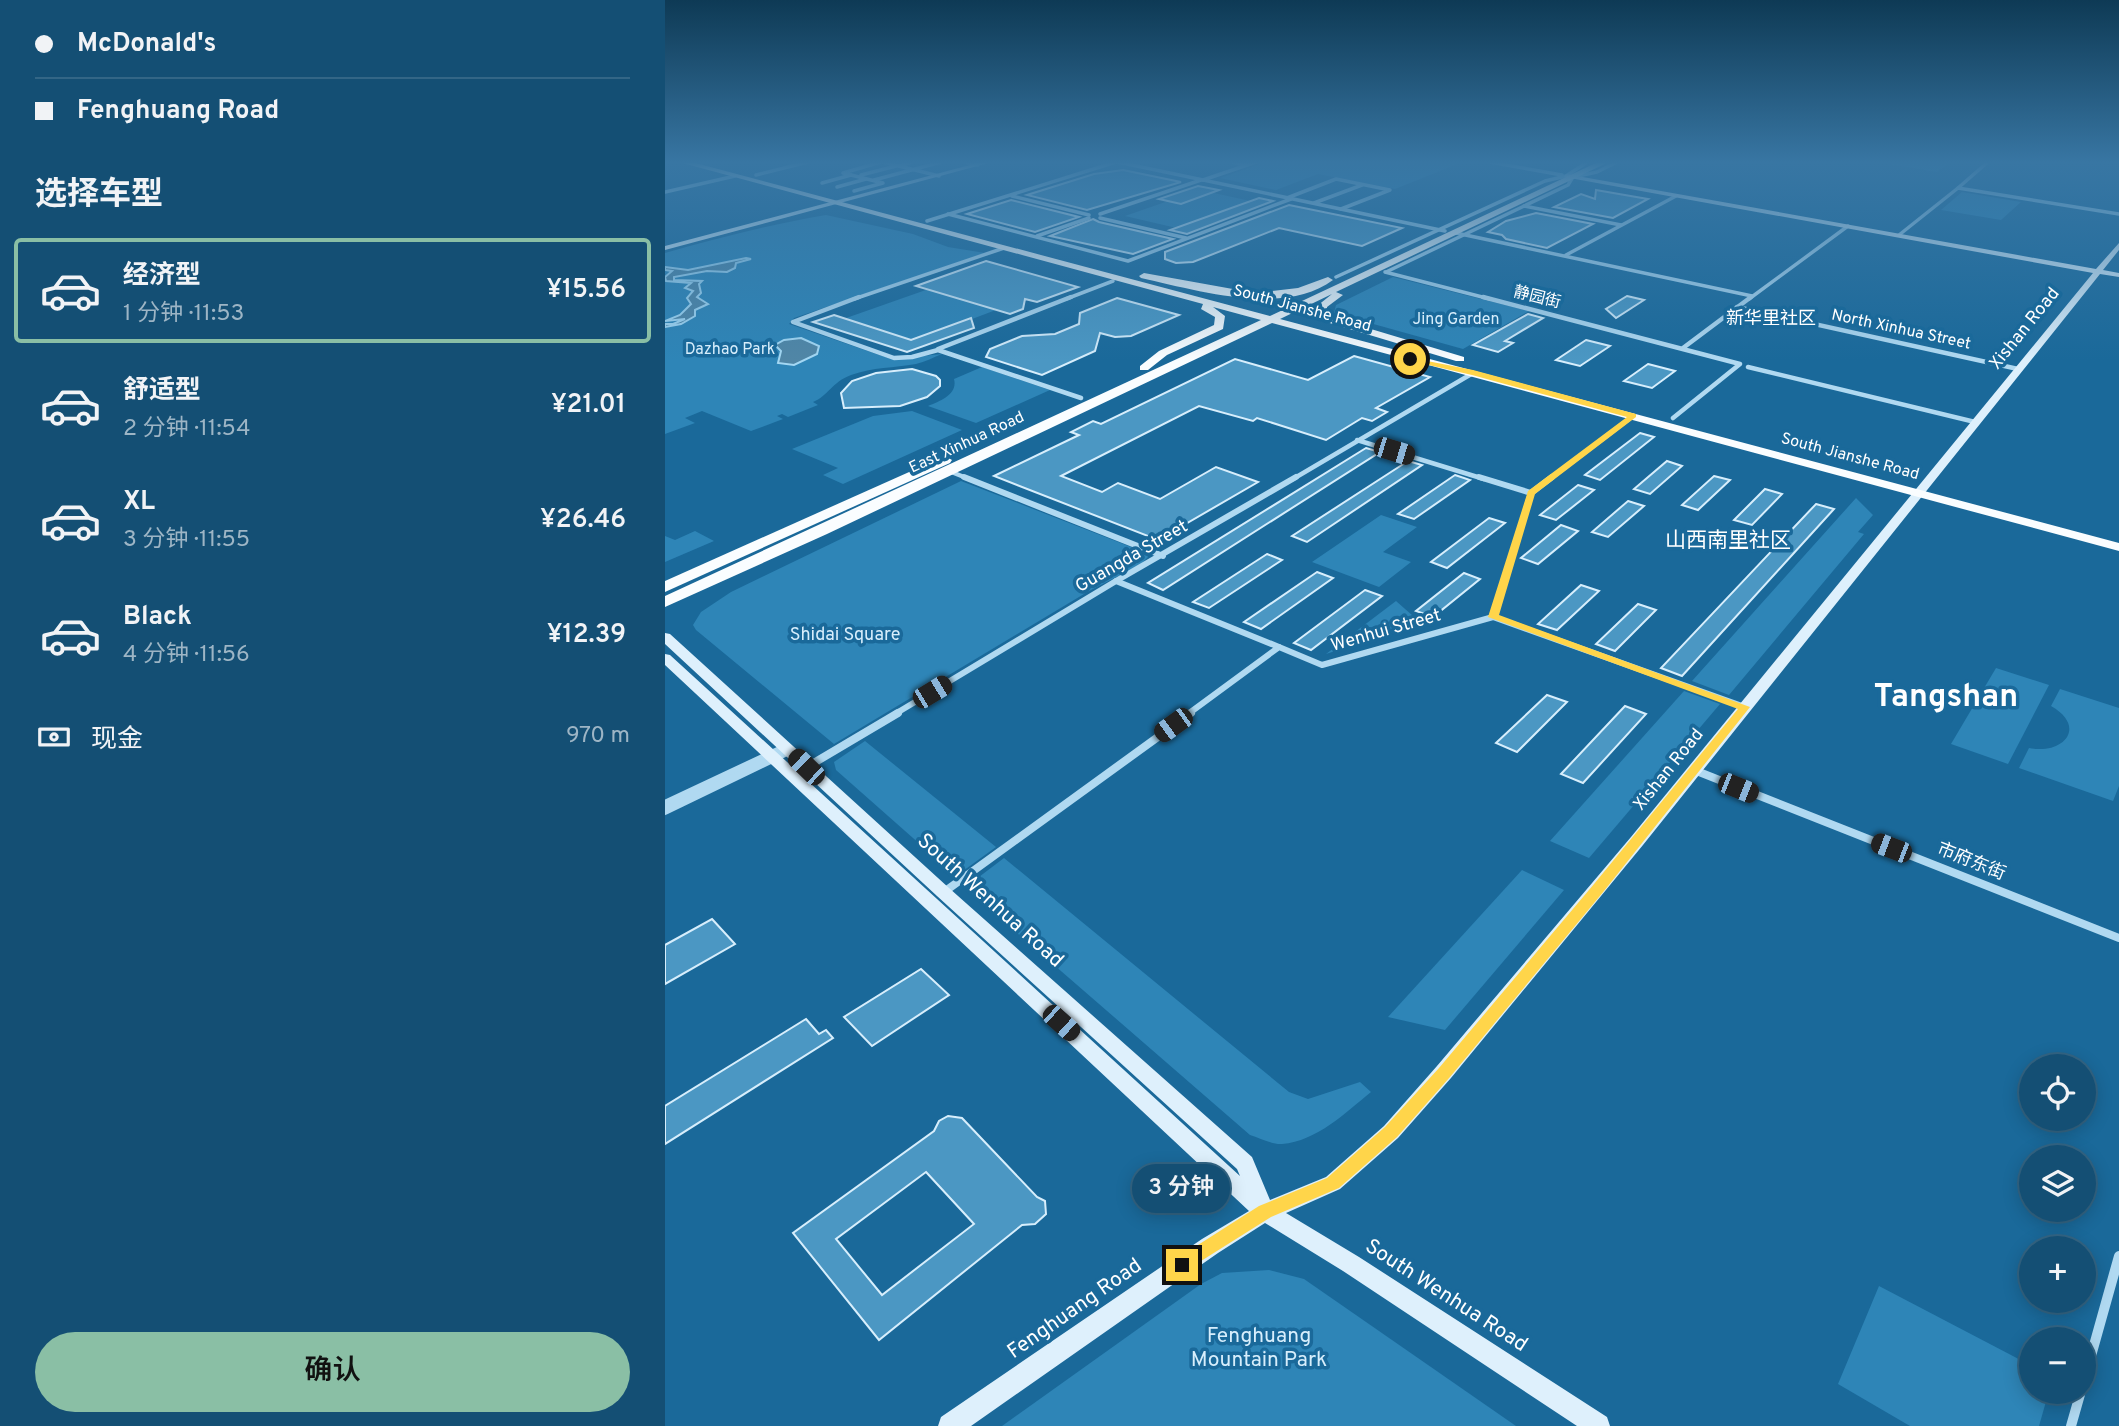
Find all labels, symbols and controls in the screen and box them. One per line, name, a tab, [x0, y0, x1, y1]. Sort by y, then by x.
text: McDonald's	[77, 28, 216, 61]
text: Fenghuang Road	[77, 95, 279, 128]
text: 选择车型	[35, 176, 163, 216]
icon: car	[39, 259, 102, 322]
text: 经济型	[123, 260, 201, 293]
text: ¥15.56	[547, 274, 626, 307]
street label: South Jianshe Road	[1231, 281, 1373, 337]
street label: 静园街	[1511, 282, 1563, 314]
street label: Xishan Road	[1985, 283, 2065, 375]
text: 1 分钟 · 11:53	[123, 300, 244, 329]
street label: North Xinhua Street	[1829, 305, 1973, 355]
district label: 新华里社区	[1726, 308, 1816, 331]
park label: Jing Garden	[1412, 310, 1500, 330]
park label: Dazhao Park	[685, 340, 775, 360]
route start	[1394, 343, 1426, 375]
icon: car	[39, 374, 102, 437]
text: 舒适型	[123, 375, 201, 408]
text: ¥21.01	[551, 389, 626, 422]
street label: East Xinhua Road	[906, 408, 1028, 478]
text: 2 分钟 · 11:54	[123, 415, 251, 444]
street label: South Jianshe Road	[1779, 429, 1921, 485]
car	[1371, 435, 1418, 467]
text: XL	[123, 486, 155, 519]
icon: car	[39, 489, 102, 552]
text: ¥26.46	[540, 504, 626, 537]
street label: Guangda Street	[1072, 515, 1192, 599]
text: 3 分钟 · 11:55	[123, 526, 250, 555]
district label: 山西南里社区	[1665, 528, 1791, 555]
text: Black	[123, 601, 192, 634]
icon: car	[39, 604, 102, 667]
street label: Wenhui Street	[1328, 604, 1444, 658]
text: ¥12.39	[547, 619, 626, 652]
park label: Shidai Square	[790, 624, 900, 647]
text: 4 分钟 · 11:56	[123, 641, 250, 670]
car	[909, 672, 956, 712]
district label: Tangshan	[1874, 678, 2018, 718]
car	[1150, 704, 1197, 746]
icon: cash	[35, 718, 73, 756]
text: 970 m	[566, 722, 630, 751]
text: 现金	[91, 724, 143, 757]
street label: Xishan Road	[1629, 724, 1709, 816]
car	[784, 745, 829, 789]
car	[1715, 770, 1762, 806]
street label: South Wenhua Road	[911, 828, 1069, 974]
car	[1868, 831, 1915, 865]
street label: 市府东街	[1933, 838, 2009, 886]
car	[1039, 1001, 1084, 1045]
map controls	[2019, 1054, 2096, 1404]
button: locate	[2019, 1054, 2096, 1131]
button: layers	[2019, 1145, 2096, 1222]
callout: 3 分钟	[1133, 1164, 1231, 1212]
text: 3 分钟	[1148, 1174, 1214, 1203]
street label: South Wenhua Road	[1360, 1233, 1532, 1359]
button: +	[2019, 1236, 2096, 1313]
route end	[1166, 1249, 1198, 1281]
street label: Fenghuang Road	[1002, 1253, 1148, 1365]
park label: Fenghuang Mountain Park	[1191, 1323, 1327, 1374]
button: −	[2019, 1327, 2096, 1404]
button: 确认	[35, 1332, 630, 1412]

